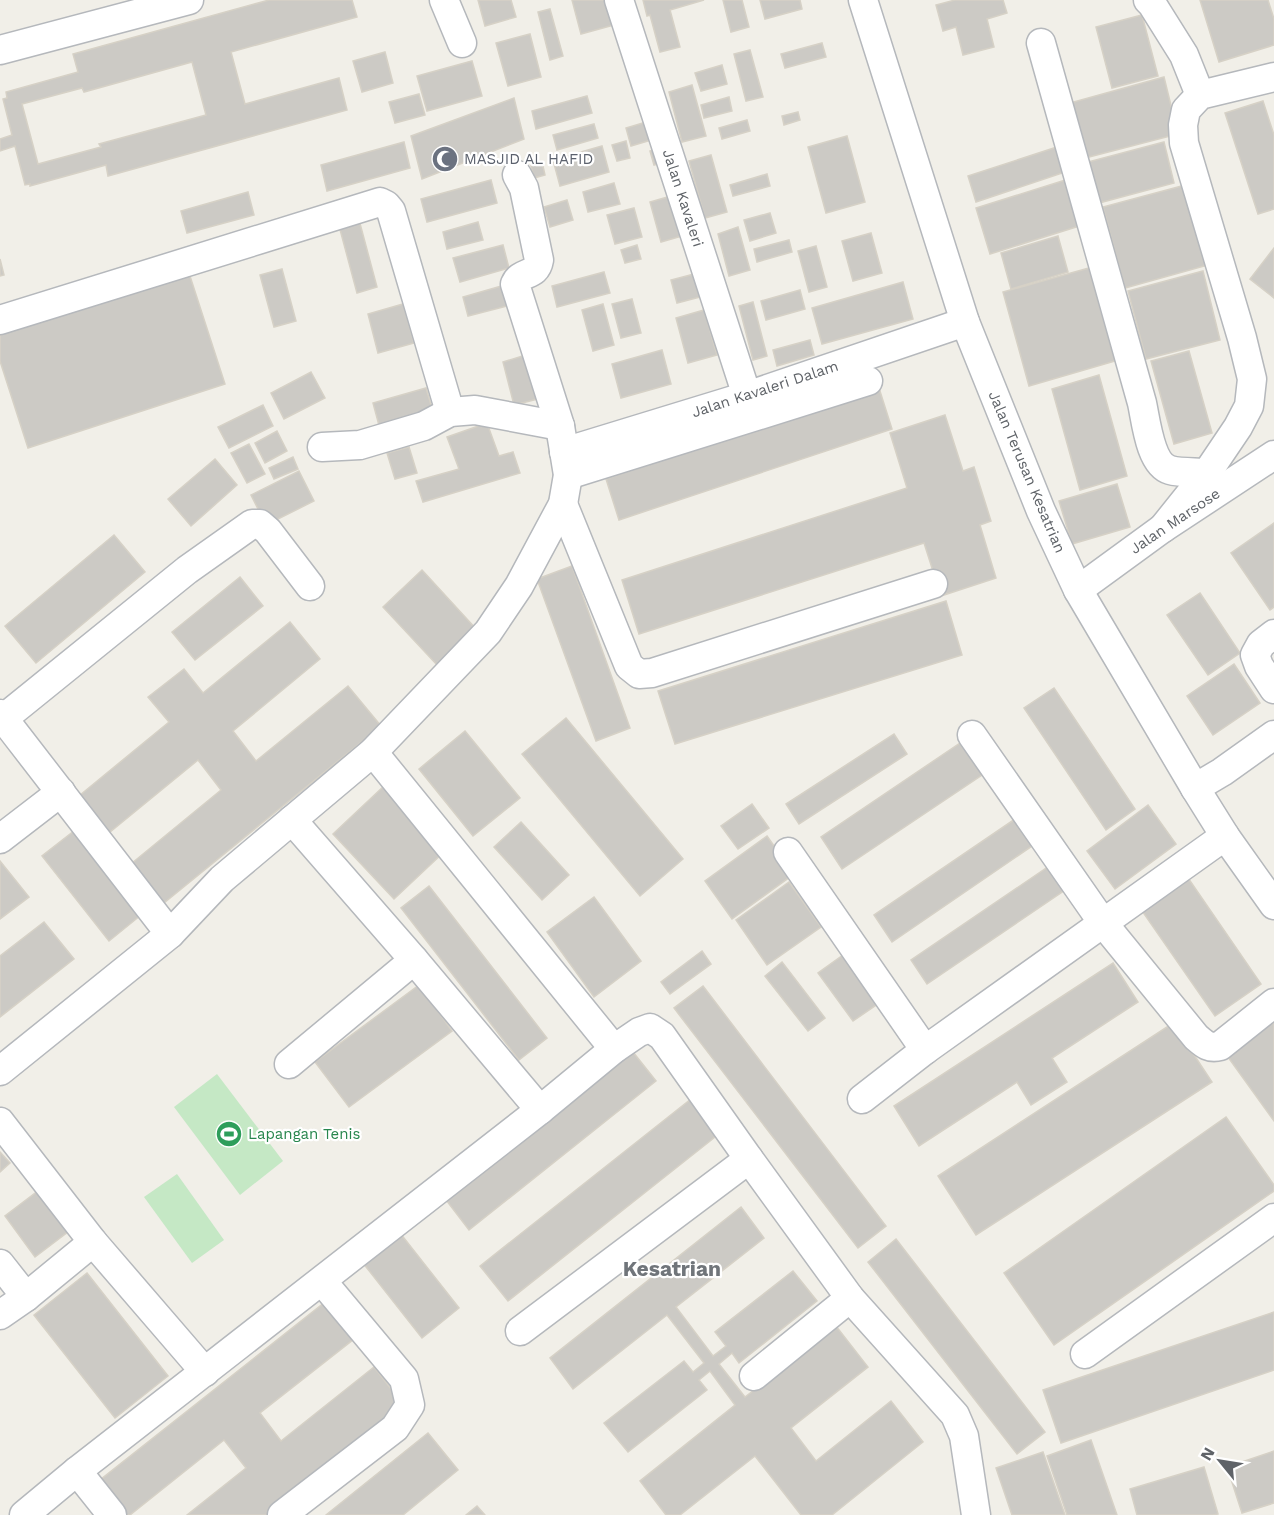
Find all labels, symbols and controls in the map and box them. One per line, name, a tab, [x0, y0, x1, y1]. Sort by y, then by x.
mosque icon: MASJID AL HAFID	[430, 144, 460, 174]
street label: Jalan Kavaleri	[659, 147, 707, 249]
place label: MASJID AL HAFID	[464, 150, 593, 168]
street label: Jalan Kavaleri Dalam	[689, 357, 841, 421]
street label: Jalan Terusan Kesatrian	[985, 388, 1069, 556]
street label: Jalan Marsose	[1127, 484, 1223, 558]
sports icon: Lapangan Tenis	[214, 1119, 244, 1149]
place label: Lapangan Tenis	[248, 1125, 360, 1143]
district label: Kesatrian	[623, 1256, 721, 1281]
north arrow	[1190, 1431, 1250, 1491]
text: N	[1196, 1444, 1219, 1464]

